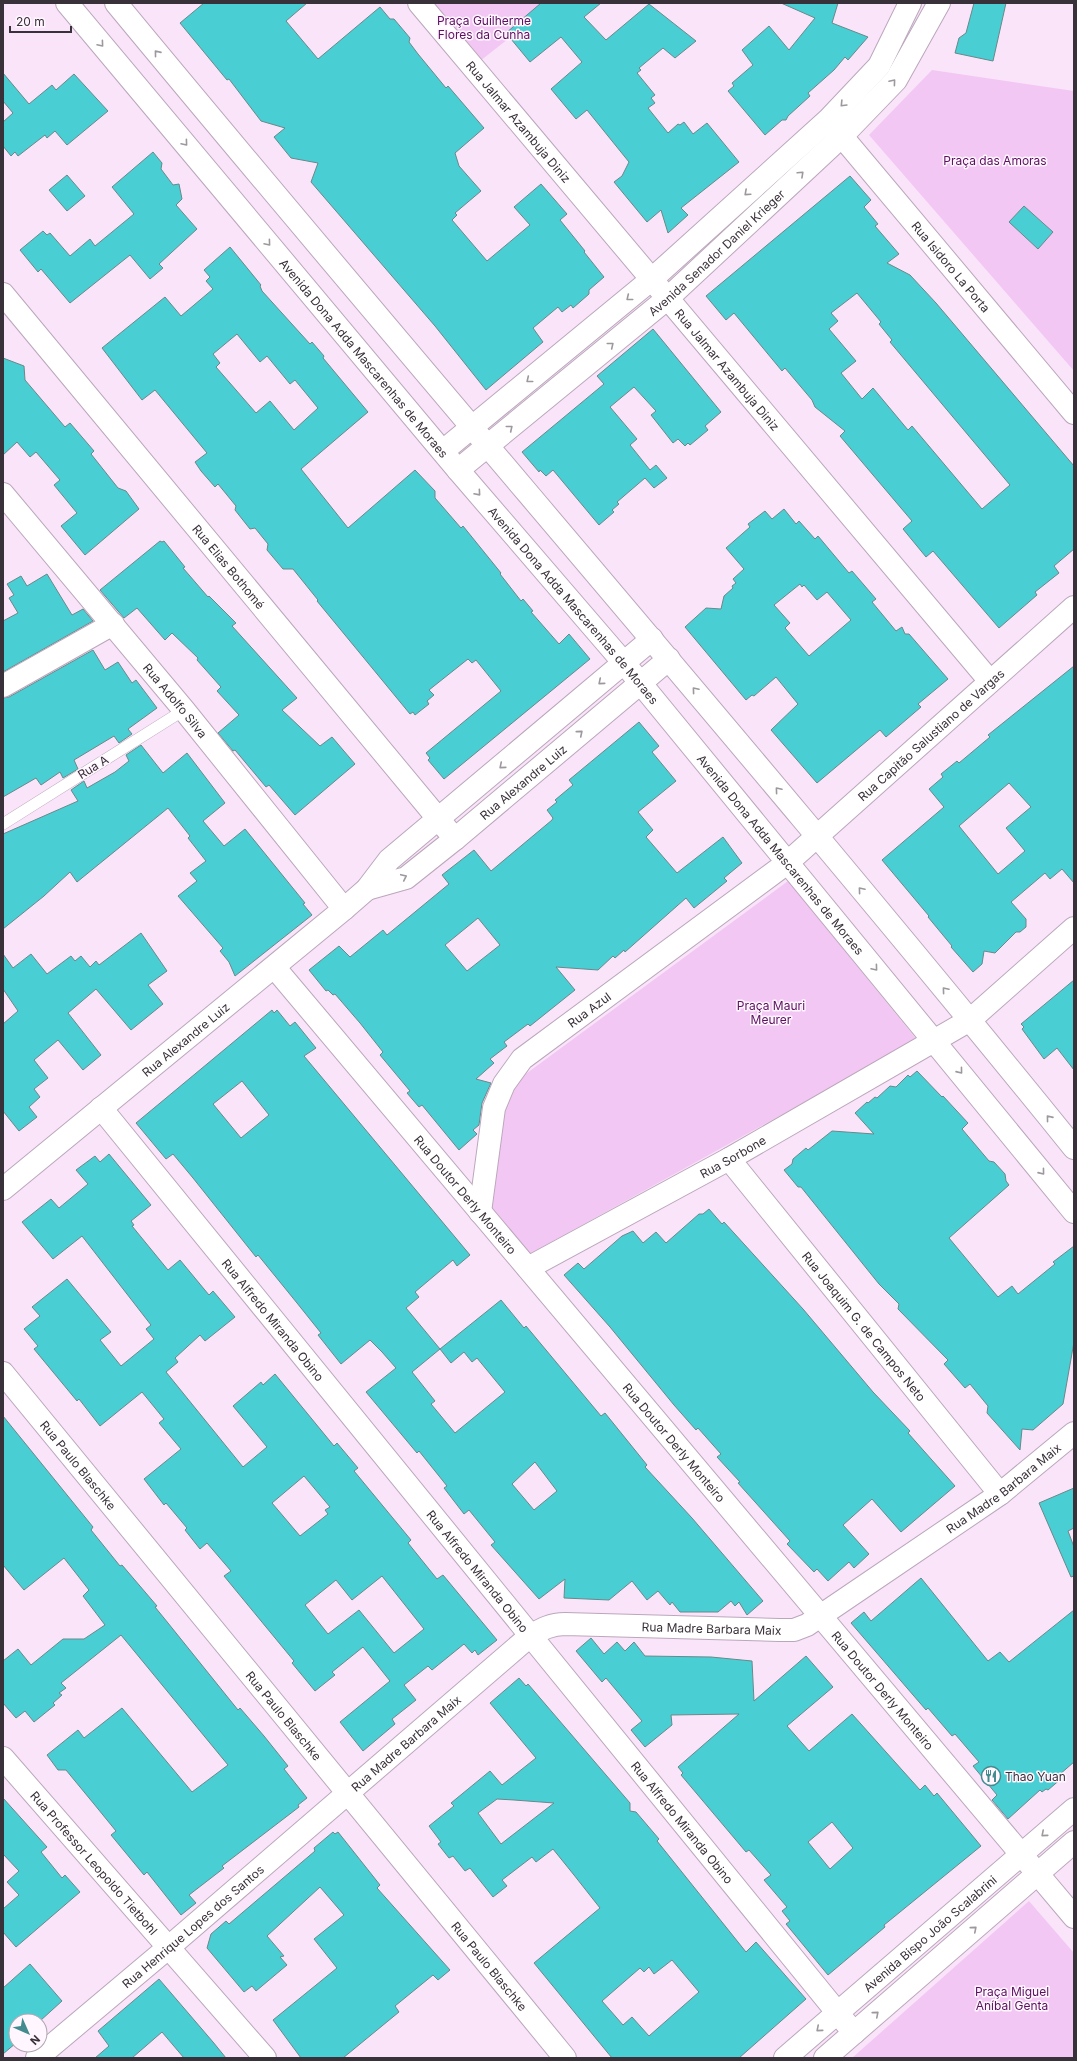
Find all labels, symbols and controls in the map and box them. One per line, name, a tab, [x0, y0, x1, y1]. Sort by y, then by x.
scale bar	[10, 8, 71, 34]
park label: Praça Guilherme Flores da Cunha	[437, 13, 531, 42]
text: 20 m	[16, 14, 45, 29]
one-way arrow	[97, 39, 104, 46]
one-way arrow	[155, 50, 162, 57]
street label: Rua Jalmar Azambuja Diniz	[463, 58, 574, 186]
one-way arrow	[888, 79, 895, 87]
one-way arrow	[840, 99, 848, 107]
one-way arrow	[180, 139, 187, 146]
park label: Praça das Amoras	[943, 153, 1047, 168]
one-way arrow	[796, 171, 804, 179]
street label: Avenida Senador Daniel Krieger	[645, 186, 788, 319]
one-way arrow	[745, 188, 752, 195]
street label: Rua Isidoro La Porta	[909, 218, 994, 315]
one-way arrow	[264, 238, 271, 246]
street label: Avenida Dona Adda Mascarenhas de Moraes	[277, 256, 452, 460]
one-way arrow	[627, 293, 634, 300]
street label: Rua Jalmar Azambuja Diniz	[672, 305, 783, 433]
one-way arrow	[606, 343, 613, 350]
one-way arrow	[526, 376, 534, 383]
one-way arrow	[506, 425, 513, 432]
one-way arrow	[473, 488, 480, 495]
street label: Avenida Dona Adda Mascarenhas de Moraes	[485, 503, 662, 707]
street label: Rua Elias Bothomé	[190, 521, 268, 612]
street label: Rua Adolfo Silva	[140, 660, 211, 741]
street label: Rua Capitão Salustiano de Vargas	[854, 666, 1007, 804]
one-way arrow	[598, 678, 605, 685]
one-way arrow	[693, 688, 700, 695]
one-way arrow	[576, 731, 583, 738]
street label: Rua Alexandre Luiz	[477, 741, 569, 823]
street label: Avenida Dona Adda Mascarenhas de Moraes	[694, 751, 867, 958]
street label: Rua A	[75, 752, 111, 782]
one-way arrow	[499, 762, 506, 769]
one-way arrow	[776, 788, 783, 795]
one-way arrow	[400, 874, 407, 882]
one-way arrow	[859, 888, 866, 895]
one-way arrow	[870, 964, 877, 971]
one-way arrow	[943, 987, 950, 994]
street label: Rua Azul	[564, 989, 613, 1030]
park label: Praça Mauri Meurer	[737, 998, 805, 1027]
street label: Rua Alexandre Luiz	[139, 999, 232, 1080]
one-way arrow	[955, 1067, 962, 1074]
one-way arrow	[1047, 1115, 1054, 1122]
street label: Rua Doutor Derly Monteiro	[411, 1132, 520, 1257]
street label: Rua Sorbone	[697, 1132, 768, 1181]
one-way arrow	[1037, 1168, 1044, 1175]
street label: Rua Joaquim G. de Campos Neto	[799, 1248, 929, 1404]
street label: Rua Alfredo Miranda Obino	[219, 1256, 328, 1384]
street label: Rua Doutor Derly Monteiro	[620, 1380, 729, 1505]
street label: Rua Paulo Blaschke	[37, 1417, 120, 1513]
street label: Rua Madre Barbara Maix	[943, 1439, 1064, 1536]
street label: Rua Alfredo Miranda Obino	[424, 1507, 532, 1635]
street label: Rua Madre Barbara Maix	[641, 1619, 782, 1638]
street label: Rua Doutor Derly Monteiro	[829, 1628, 937, 1753]
street label: Rua Paulo Blaschke	[243, 1668, 325, 1763]
street label: Rua Madre Barbara Maix	[348, 1691, 464, 1794]
street label: Rua Alfredo Miranda Obino	[628, 1758, 737, 1886]
restaurant icon: Thao Yuan	[980, 1765, 1002, 1787]
place label: Thao Yuan	[1005, 1769, 1066, 1784]
street label: Rua Professor Leopoldo Tietbohl	[28, 1788, 161, 1938]
one-way arrow	[1042, 1830, 1049, 1837]
street label: Rua Henrique Lopes dos Santos	[119, 1861, 267, 1991]
street label: Avenida Bispo João Scalabrini	[860, 1872, 999, 1995]
street label: Rua Paulo Blaschke	[448, 1918, 531, 2014]
one-way arrow	[969, 1926, 977, 1933]
park label: Praça Miguel Aníbal Genta	[975, 1984, 1049, 2013]
one-way arrow	[871, 2011, 879, 2019]
north arrow	[8, 2013, 48, 2053]
one-way arrow	[816, 2024, 823, 2031]
text: N	[27, 2032, 43, 2048]

